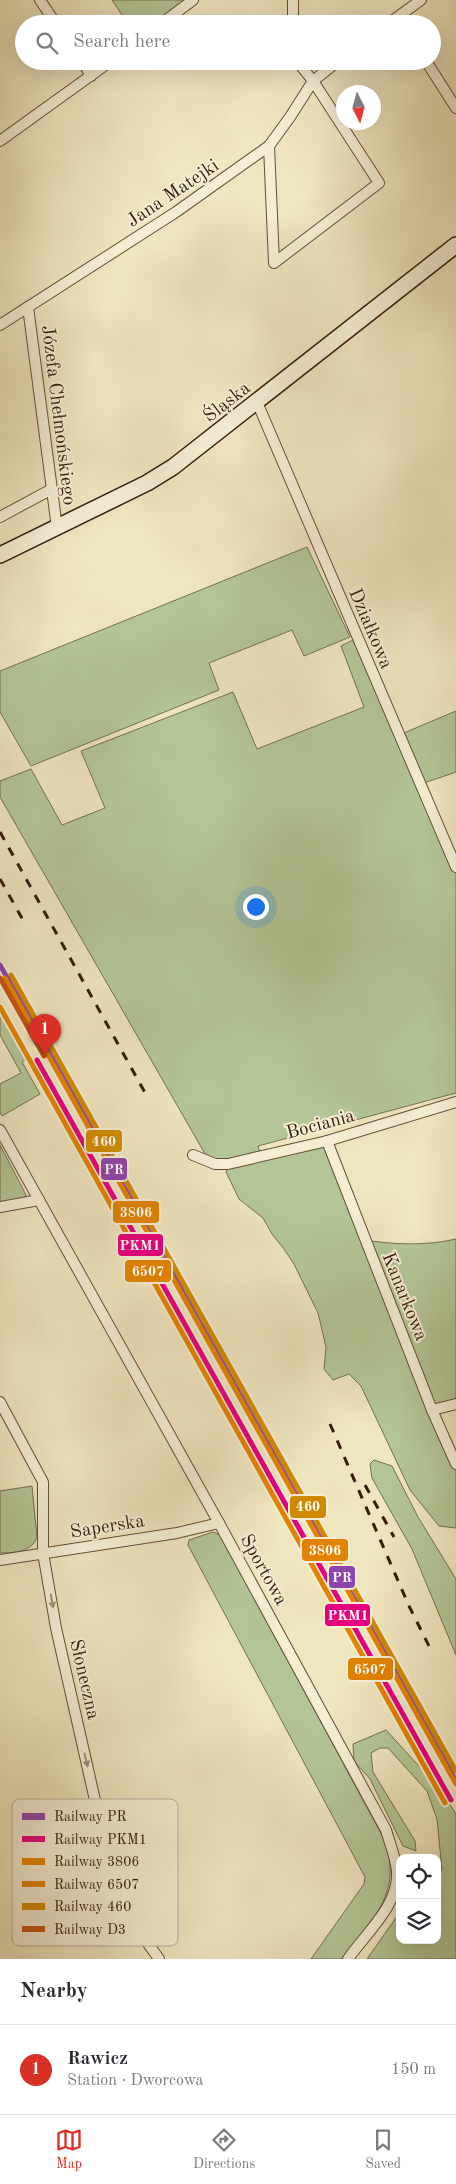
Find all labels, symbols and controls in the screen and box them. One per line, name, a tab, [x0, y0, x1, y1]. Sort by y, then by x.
search box	[15, 15, 441, 70]
icon: search	[33, 29, 61, 57]
text: Search here	[73, 33, 170, 52]
north arrow	[336, 85, 381, 130]
street label: Jana Matejki	[124, 156, 223, 232]
street label: Józefa Chełmońskiego	[37, 324, 78, 506]
street label: Śląska	[197, 375, 255, 427]
street label: Działkowa	[344, 586, 395, 673]
your location	[243, 894, 269, 920]
pin: 1	[29, 1014, 61, 1055]
street label: Bociania	[284, 1107, 358, 1144]
line badge: 460	[85, 1129, 123, 1153]
text: 460	[92, 1135, 116, 1149]
line badge: PR	[100, 1157, 128, 1181]
text: PR	[104, 1163, 124, 1177]
line badge: 3806	[112, 1200, 160, 1224]
text: 3806	[120, 1206, 152, 1220]
line badge: PKM1	[117, 1233, 164, 1257]
text: PKM1	[119, 1239, 161, 1253]
street label: Kanarkowa	[377, 1250, 430, 1345]
line badge: 6507	[124, 1259, 172, 1283]
text: 6507	[132, 1265, 164, 1279]
line badge: 460	[289, 1495, 327, 1519]
text: 460	[296, 1500, 320, 1514]
street label: Saperska	[69, 1512, 147, 1543]
street label: Sportowa	[236, 1531, 290, 1610]
line badge: 3806	[301, 1538, 349, 1562]
text: 3806	[309, 1544, 341, 1558]
line badge: PR	[328, 1565, 356, 1589]
text: PR	[332, 1571, 352, 1585]
one-way arrow	[48, 1593, 56, 1609]
line badge: PKM1	[324, 1603, 371, 1627]
text: PKM1	[327, 1609, 369, 1623]
street label: Słoneczna	[65, 1638, 102, 1722]
line badge: 6507	[347, 1657, 394, 1681]
text: 6507	[354, 1663, 386, 1677]
one-way arrow	[82, 1752, 90, 1767]
legend	[12, 1799, 178, 1946]
text: Railway PR	[54, 1810, 127, 1824]
text: Railway PKM1	[54, 1833, 147, 1847]
map controls	[396, 1854, 441, 1944]
button: locate	[396, 1854, 441, 1899]
text: Railway 3806	[54, 1855, 139, 1869]
text: Railway 6507	[54, 1878, 139, 1892]
button: layers	[396, 1899, 441, 1944]
text: Railway 460	[54, 1900, 131, 1914]
text: Railway D3	[54, 1923, 126, 1937]
text: Nearby	[20, 1981, 88, 2002]
text: Rawicz	[67, 2050, 128, 2069]
text: 1	[31, 2062, 41, 2078]
text: 150 m	[391, 2062, 436, 2078]
text: Station · Dworcowa	[67, 2073, 203, 2089]
tab: Map	[55, 2126, 83, 2173]
tab: Directions	[193, 2126, 255, 2173]
tab: Saved	[365, 2126, 401, 2173]

